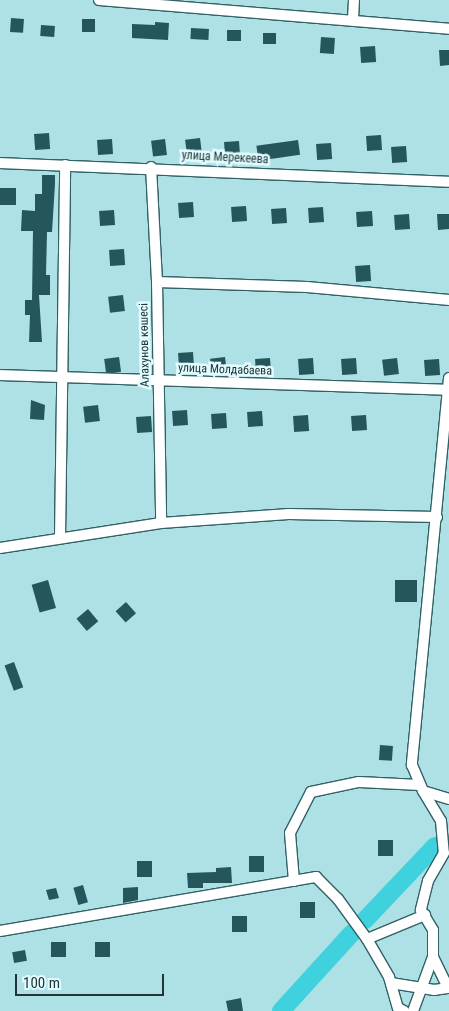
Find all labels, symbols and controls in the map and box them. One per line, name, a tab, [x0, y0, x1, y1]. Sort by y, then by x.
street label: улица Мерекеева	[181, 149, 269, 167]
street label: Алахунов көшесі	[137, 303, 153, 387]
street label: улица Молдабаева	[178, 361, 272, 379]
scale bar	[18, 964, 166, 996]
text: 100 m	[23, 974, 60, 992]

